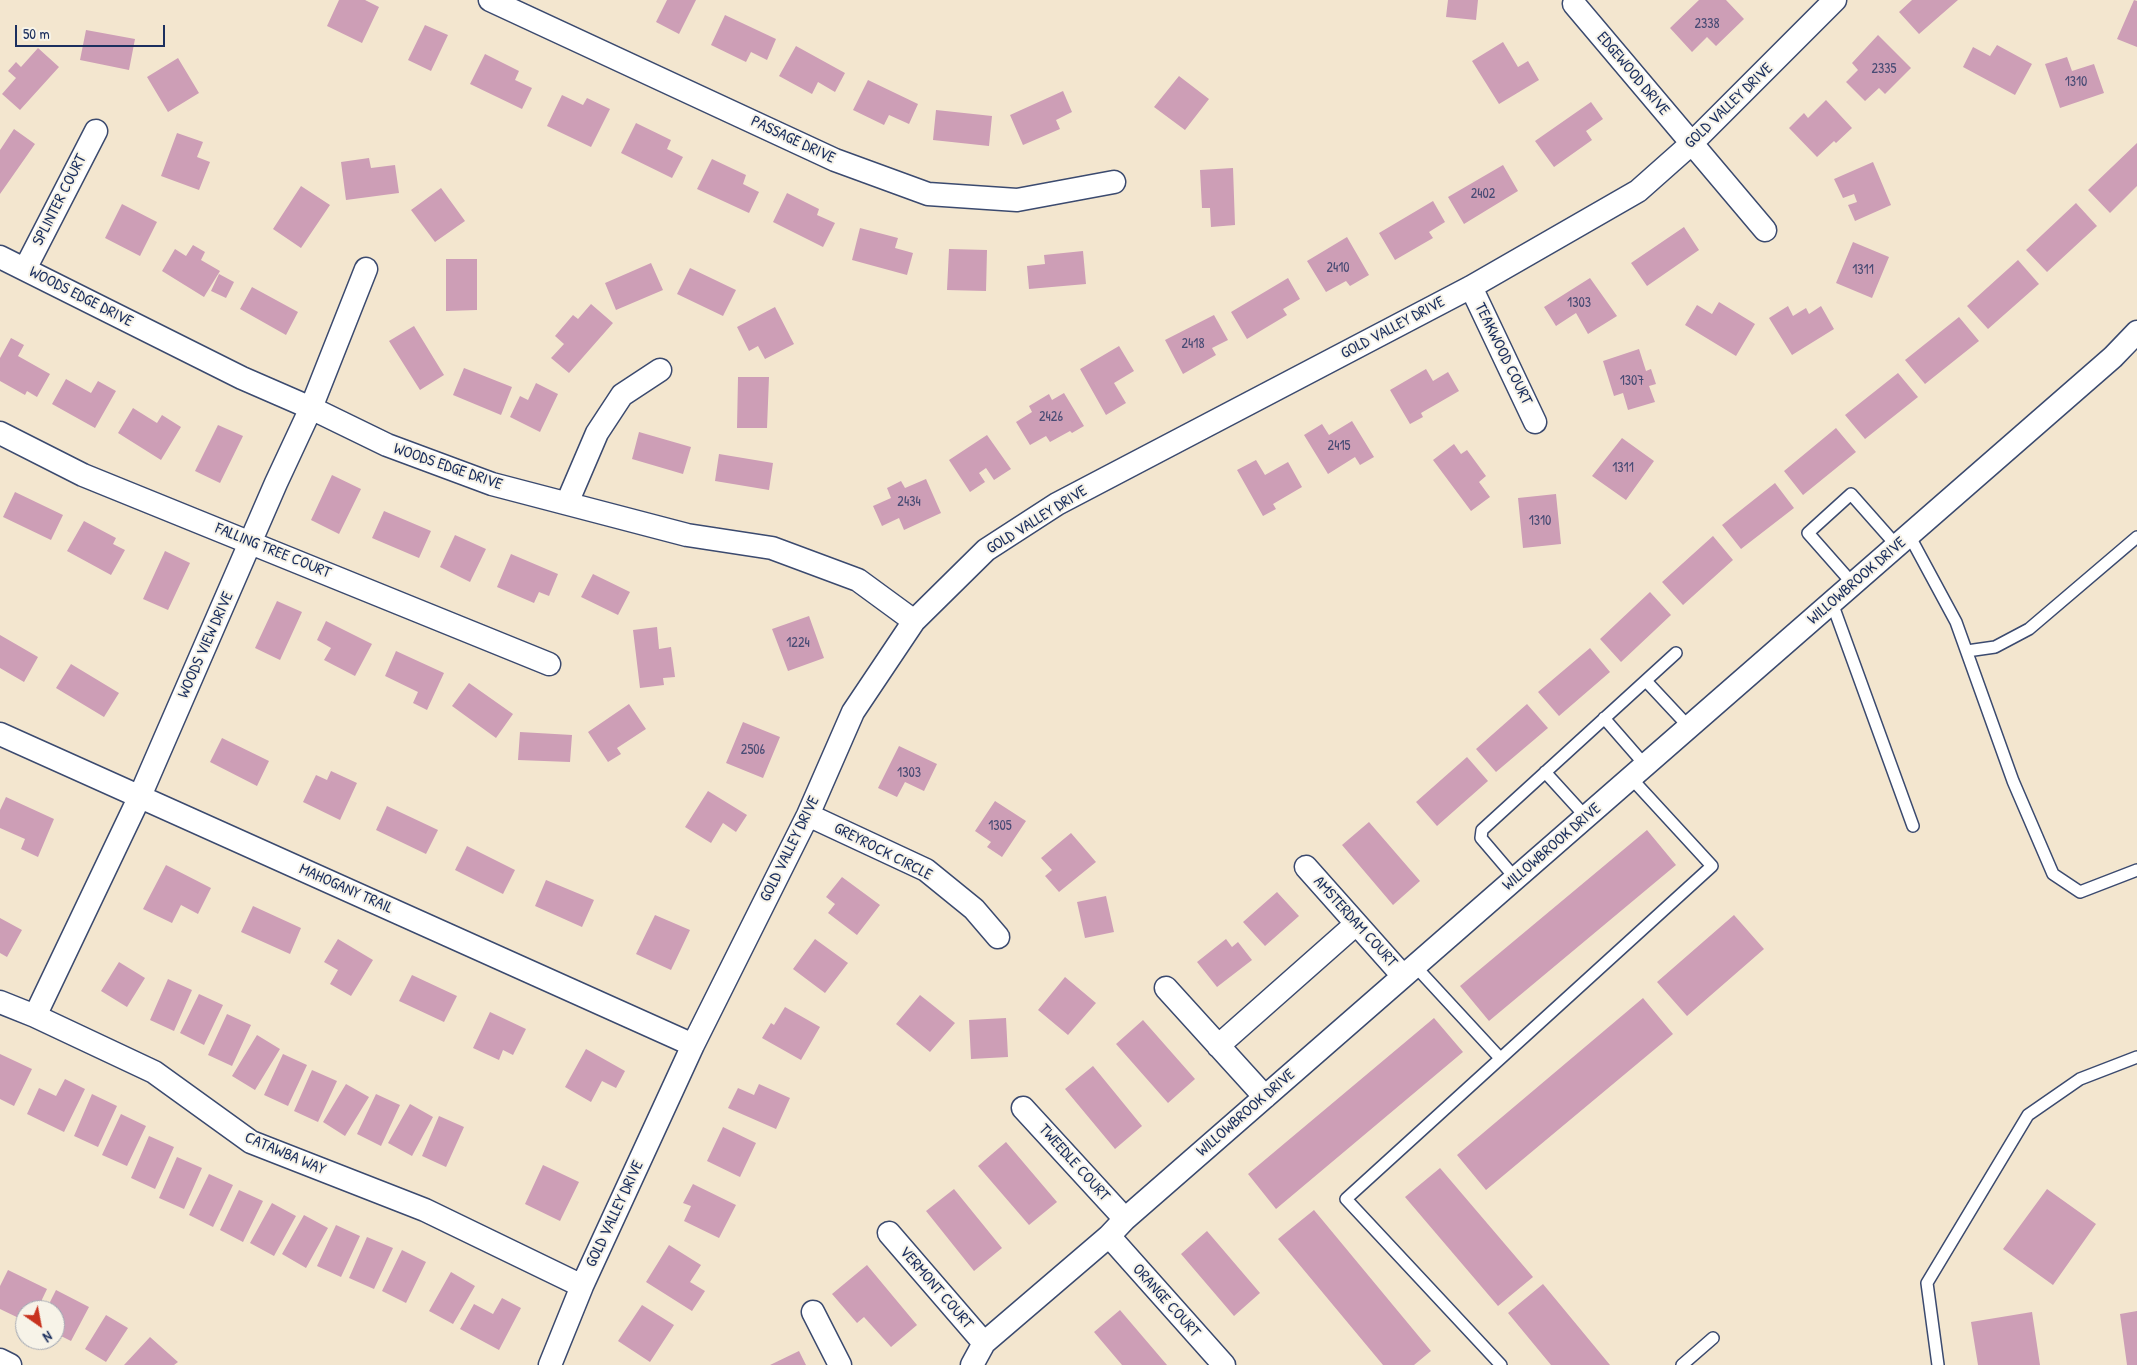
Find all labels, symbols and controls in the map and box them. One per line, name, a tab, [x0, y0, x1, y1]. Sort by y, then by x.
scale bar	[18, 15, 168, 47]
house number: 2338	[1694, 16, 1720, 32]
text: 50 m	[23, 23, 50, 44]
street label: EDGEWOOD DRIVE	[1593, 28, 1673, 120]
street label: GOLD VALLEY DRIVE	[1681, 59, 1777, 153]
house number: 2335	[1871, 61, 1897, 77]
house number: 1310	[2065, 74, 2087, 90]
street label: PASSAGE DRIVE	[748, 112, 838, 168]
street label: SPLINTER COURT	[29, 151, 91, 249]
house number: 2402	[1471, 186, 1495, 202]
house number: 2410	[1326, 260, 1350, 276]
house number: 1311	[1852, 262, 1874, 278]
street label: WOODS EDGE DRIVE	[26, 263, 136, 331]
street label: GOLD VALLEY DRIVE	[1338, 293, 1448, 363]
house number: 1303	[1567, 295, 1591, 311]
street label: TEAKWOOD COURT	[1470, 300, 1536, 408]
house number: 2418	[1182, 336, 1204, 352]
house number: 1307	[1620, 373, 1644, 389]
house number: 2426	[1039, 409, 1063, 425]
house number: 2415	[1328, 438, 1350, 454]
street label: WOODS EDGE DRIVE	[391, 439, 505, 495]
house number: 1311	[1612, 460, 1634, 476]
street label: GOLD VALLEY DRIVE	[983, 481, 1091, 559]
house number: 2434	[897, 494, 921, 510]
house number: 1310	[1529, 513, 1551, 529]
street label: FALLING TREE COURT	[212, 519, 334, 583]
street label: WILLOWBROOK DRIVE	[1804, 533, 1910, 629]
street label: WOODS VIEW DRIVE	[174, 589, 238, 701]
house number: 1224	[786, 635, 810, 651]
house number: 2506	[741, 742, 765, 758]
house number: 1303	[897, 765, 921, 781]
street label: GOLD VALLEY DRIVE	[756, 793, 824, 905]
street label: WILLOWBROOK DRIVE	[1499, 799, 1605, 895]
house number: 1305	[988, 818, 1012, 834]
street label: GREYROCK CIRCLE	[831, 819, 935, 885]
street label: MAHOGANY TRAIL	[296, 860, 396, 918]
street label: AMSTERDAM COURT	[1309, 872, 1401, 972]
street label: WILLOWBROOK DRIVE	[1193, 1065, 1299, 1161]
street label: TWEEDLE COURT	[1034, 1121, 1114, 1205]
street label: CATAWBA WAY	[242, 1128, 328, 1180]
street label: GOLD VALLEY DRIVE	[582, 1158, 648, 1270]
street label: VERMONT COURT	[895, 1243, 977, 1333]
street label: ORANGE COURT	[1128, 1260, 1204, 1342]
north arrow	[15, 1300, 65, 1350]
text: N	[40, 1327, 56, 1347]

